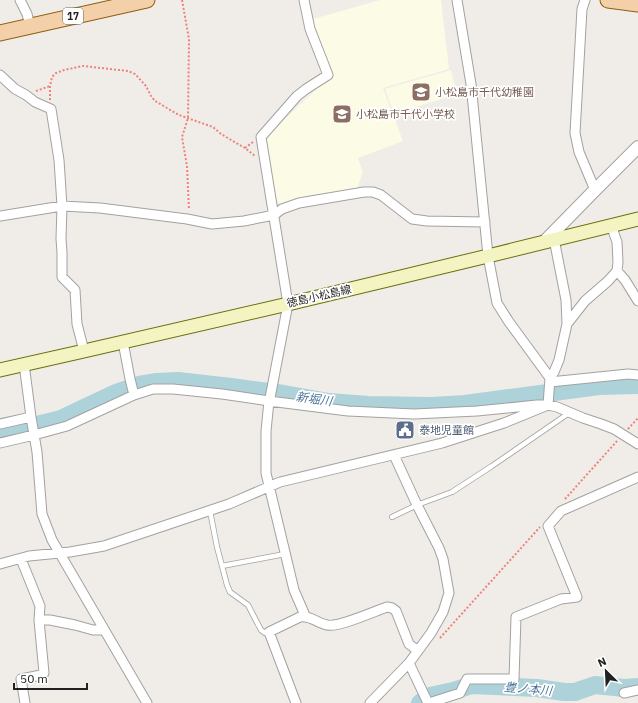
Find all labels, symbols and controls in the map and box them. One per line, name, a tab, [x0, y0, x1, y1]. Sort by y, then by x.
road number: 17	[63, 8, 83, 24]
school or university icon: 小松島市千代幼稚園	[410, 81, 432, 103]
place label: 小松島市千代幼稚園	[435, 85, 534, 99]
school or university icon: 小松島市千代小学校	[331, 103, 353, 125]
place label: 小松島市千代小学校	[356, 107, 455, 121]
street label: 徳島小松島線	[285, 282, 353, 310]
water label: 新堀川	[295, 389, 335, 409]
public building icon: 泰地児童館	[394, 419, 416, 441]
place label: 泰地児童館	[419, 423, 474, 437]
north arrow	[586, 651, 626, 691]
text: N	[595, 654, 608, 670]
scale bar	[14, 665, 87, 691]
text: 50 m	[20, 671, 48, 686]
water label: 豊ノ本川	[503, 679, 555, 698]

